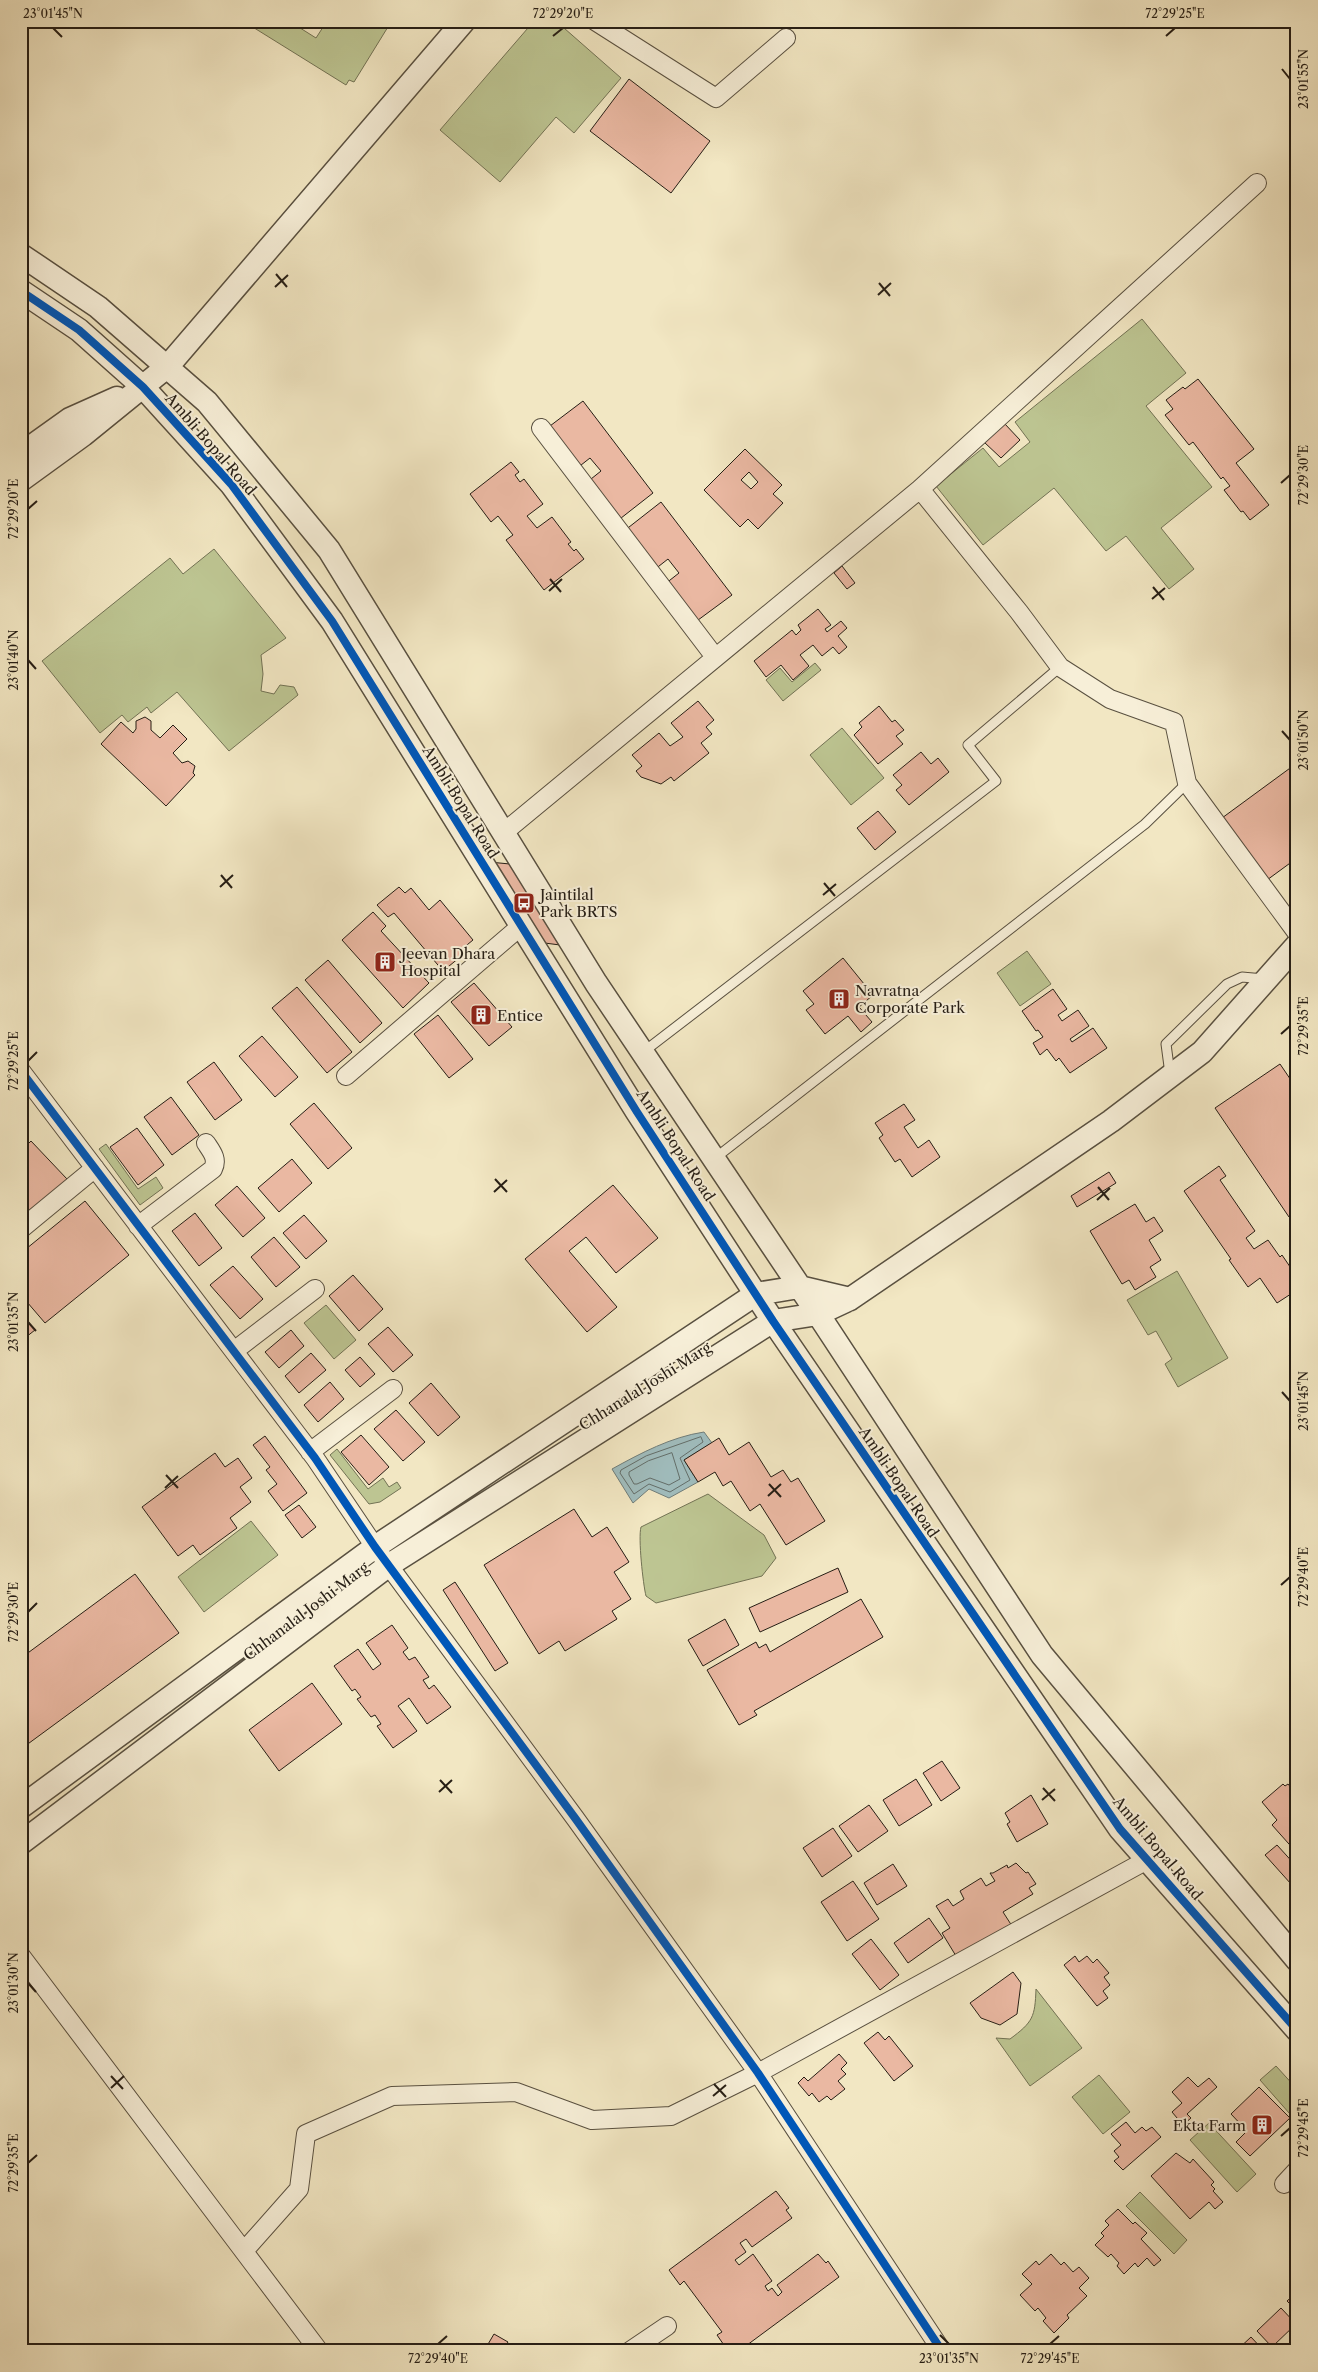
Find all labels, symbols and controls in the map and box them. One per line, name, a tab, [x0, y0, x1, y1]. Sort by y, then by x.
text: 23°01'45"N	[23, 6, 83, 21]
text: 72°29'20"E	[533, 6, 593, 21]
text: 72°29'25"E	[1145, 6, 1205, 21]
text: 23°01'55"N	[1296, 49, 1311, 109]
street label: Ambli Bopal Road	[161, 388, 261, 499]
text: 72°29'30"E	[1296, 445, 1311, 505]
text: 72°29'20"E	[6, 479, 21, 539]
text: 23°01'40"N	[6, 629, 21, 690]
text: 23°01'50"N	[1296, 709, 1311, 771]
street label: Ambli Bopal Road	[418, 741, 503, 862]
place label: Jaintilal Park BRTS	[538, 885, 618, 921]
bus stop icon: Jaintilal Park BRTS	[512, 891, 536, 915]
place label: Jeevan Dhara Hospital	[399, 944, 495, 980]
building icon: Jeevan Dhara Hospital	[373, 950, 397, 974]
place label: Navratna Corporate Park	[855, 981, 966, 1017]
building icon: Navratna Corporate Park	[827, 987, 851, 1011]
text: 72°29'35"E	[1296, 996, 1311, 1056]
building icon: Entice	[469, 1003, 493, 1027]
place label: Entice	[497, 1006, 543, 1025]
text: 72°29'25"E	[6, 1031, 21, 1091]
street label: Ambli Bopal Road	[632, 1085, 719, 1204]
text: 23°01'35"N	[6, 1292, 21, 1352]
street label: Chhanalal Joshi Marg	[575, 1338, 715, 1434]
text: 23°01'45"N	[1296, 1371, 1311, 1431]
street label: Ambli Bopal Road	[854, 1422, 943, 1541]
text: 72°29'40"E	[1296, 1547, 1311, 1607]
street label: Chhanalal Joshi Marg	[239, 1558, 373, 1664]
text: 72°29'30"E	[6, 1582, 21, 1642]
street label: Ambli Bopal Road	[1108, 1792, 1207, 1904]
text: 23°01'30"N	[6, 1952, 21, 2014]
text: 72°29'45"E	[1296, 2099, 1311, 2157]
building icon: Ekta Farm	[1250, 2113, 1274, 2137]
place label: Ekta Farm	[1173, 2116, 1246, 2135]
text: 72°29'35"E	[6, 2133, 21, 2193]
text: 72°29'40"E	[408, 2351, 468, 2366]
text: 23°01'35"N	[919, 2351, 979, 2366]
text: 72°29'45"E	[1021, 2351, 1079, 2366]

